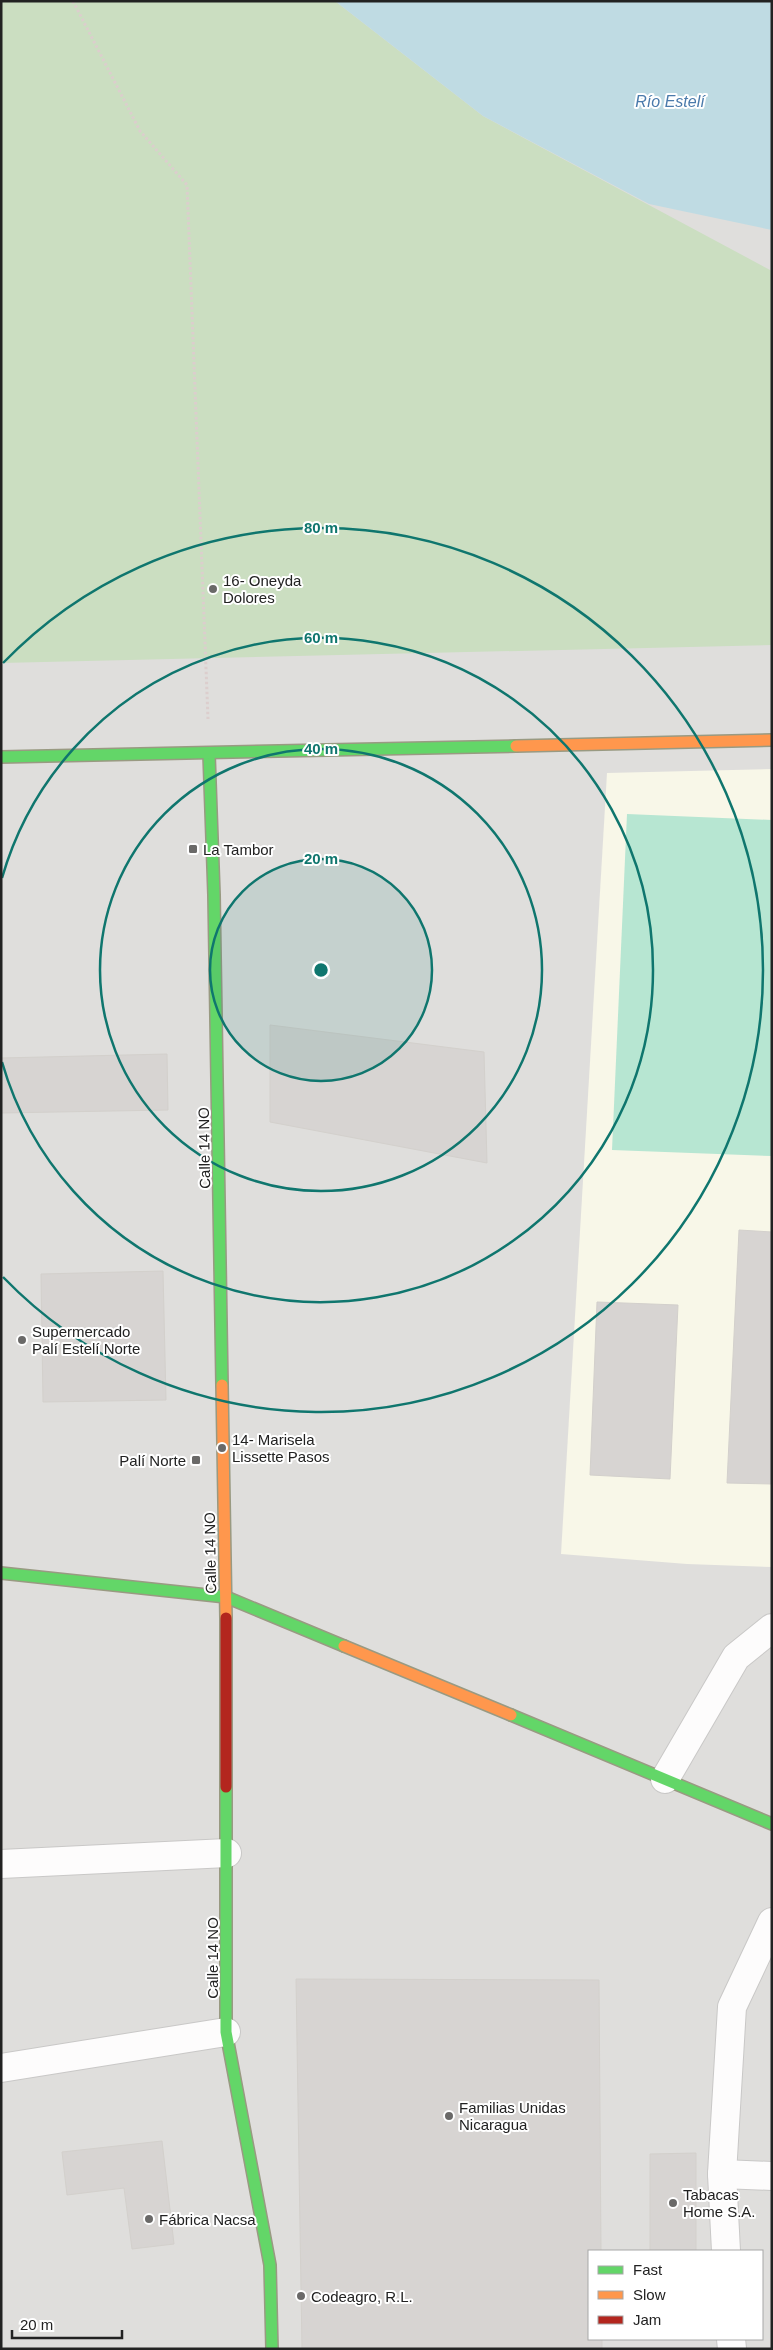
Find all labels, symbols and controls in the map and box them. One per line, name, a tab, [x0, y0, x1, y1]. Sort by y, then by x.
water label: Río Estelí	[635, 93, 706, 110]
text: 80 m	[304, 519, 338, 536]
place label: 16- Oneyda Dolores	[223, 572, 302, 606]
marker: 16- Oneyda Dolores	[207, 583, 219, 595]
text: 60 m	[304, 629, 338, 646]
text: 40 m	[304, 740, 338, 757]
place label: La Tambor	[203, 841, 274, 858]
marker: La Tambor	[187, 843, 199, 855]
text: 20 m	[304, 850, 338, 867]
centre of rings	[312, 961, 330, 979]
street label: Calle 14 NO	[195, 1107, 213, 1189]
place label: Supermercado Palí Estelí Norte	[32, 1323, 140, 1357]
marker: Supermercado Palí Estelí Norte	[16, 1334, 28, 1346]
place label: 14- Marisela Lissette Pasos	[232, 1431, 330, 1465]
marker: 14- Marisela Lissette Pasos	[216, 1442, 228, 1454]
place label: Palí Norte	[119, 1452, 186, 1469]
marker: Palí Norte	[190, 1454, 202, 1466]
street label: Calle 14 NO	[201, 1512, 219, 1594]
street label: Calle 14 NO	[204, 1917, 221, 1999]
place label: Familias Unidas Nicaragua	[459, 2099, 566, 2133]
marker: Familias Unidas Nicaragua	[443, 2110, 455, 2122]
place label: Tabacas Home S.A.	[683, 2186, 756, 2220]
marker: Tabacas Home S.A.	[667, 2197, 679, 2209]
place label: Fábrica Nacsa	[159, 2211, 256, 2228]
marker: Fábrica Nacsa	[143, 2213, 155, 2225]
legend	[588, 2250, 763, 2340]
text: Fast	[633, 2261, 663, 2278]
text: Slow	[633, 2286, 666, 2303]
place label: Codeagro, R.L.	[311, 2288, 413, 2305]
marker: Codeagro, R.L.	[295, 2290, 307, 2302]
scale bar	[12, 2308, 122, 2340]
text: Jam	[633, 2311, 661, 2328]
text: 20 m	[20, 2316, 53, 2333]

